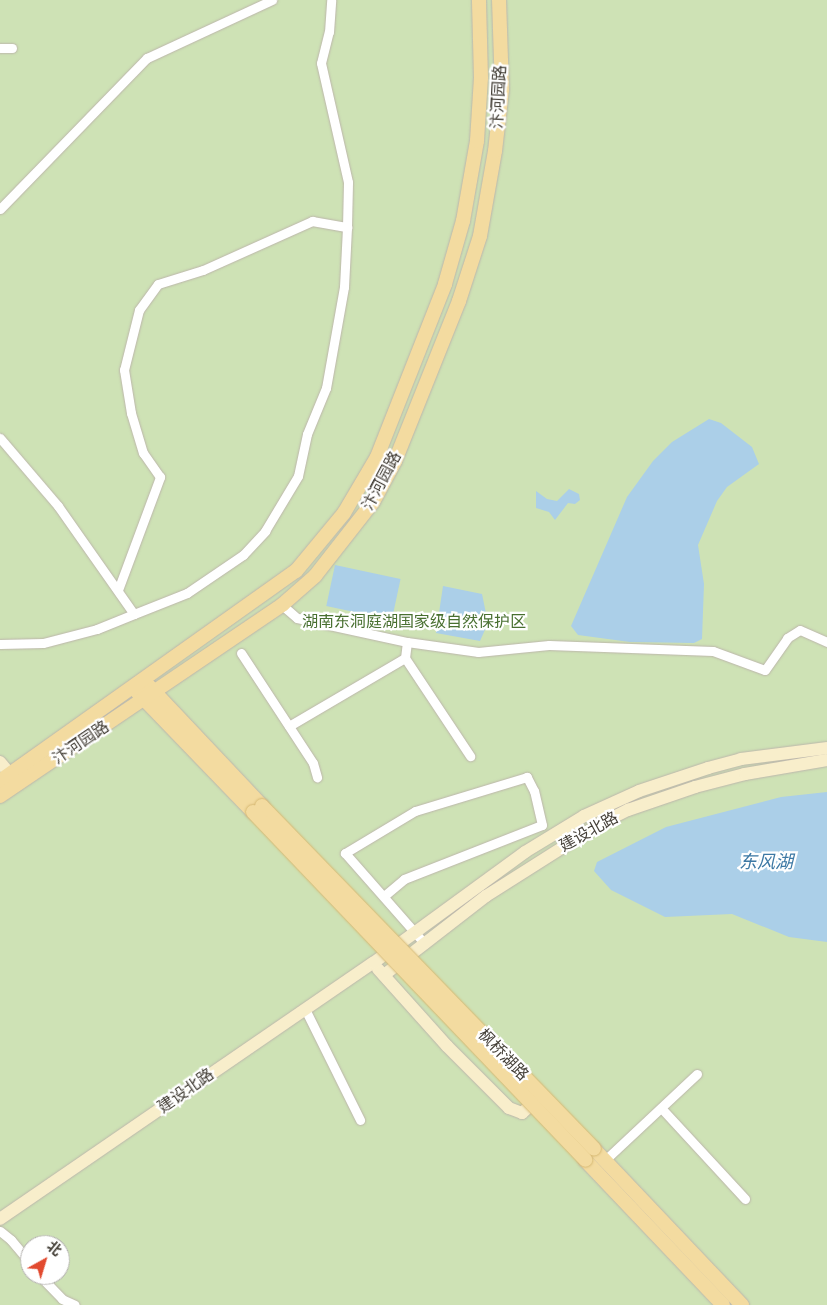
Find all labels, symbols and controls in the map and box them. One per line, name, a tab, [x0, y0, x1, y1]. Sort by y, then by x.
street label: 汴河园路	[488, 65, 510, 129]
street label: 汴河园路	[359, 448, 405, 514]
park label: 湖南东洞庭湖国家级自然保护区	[302, 612, 526, 632]
street label: 汴河园路	[49, 717, 113, 769]
street label: 建设北路	[556, 808, 622, 856]
water label: 东风湖	[739, 852, 793, 874]
street label: 枫桥湖路	[474, 1025, 532, 1085]
street label: 建设北路	[154, 1065, 218, 1117]
north arrow	[20, 1235, 70, 1285]
text: 北	[42, 1237, 66, 1261]

